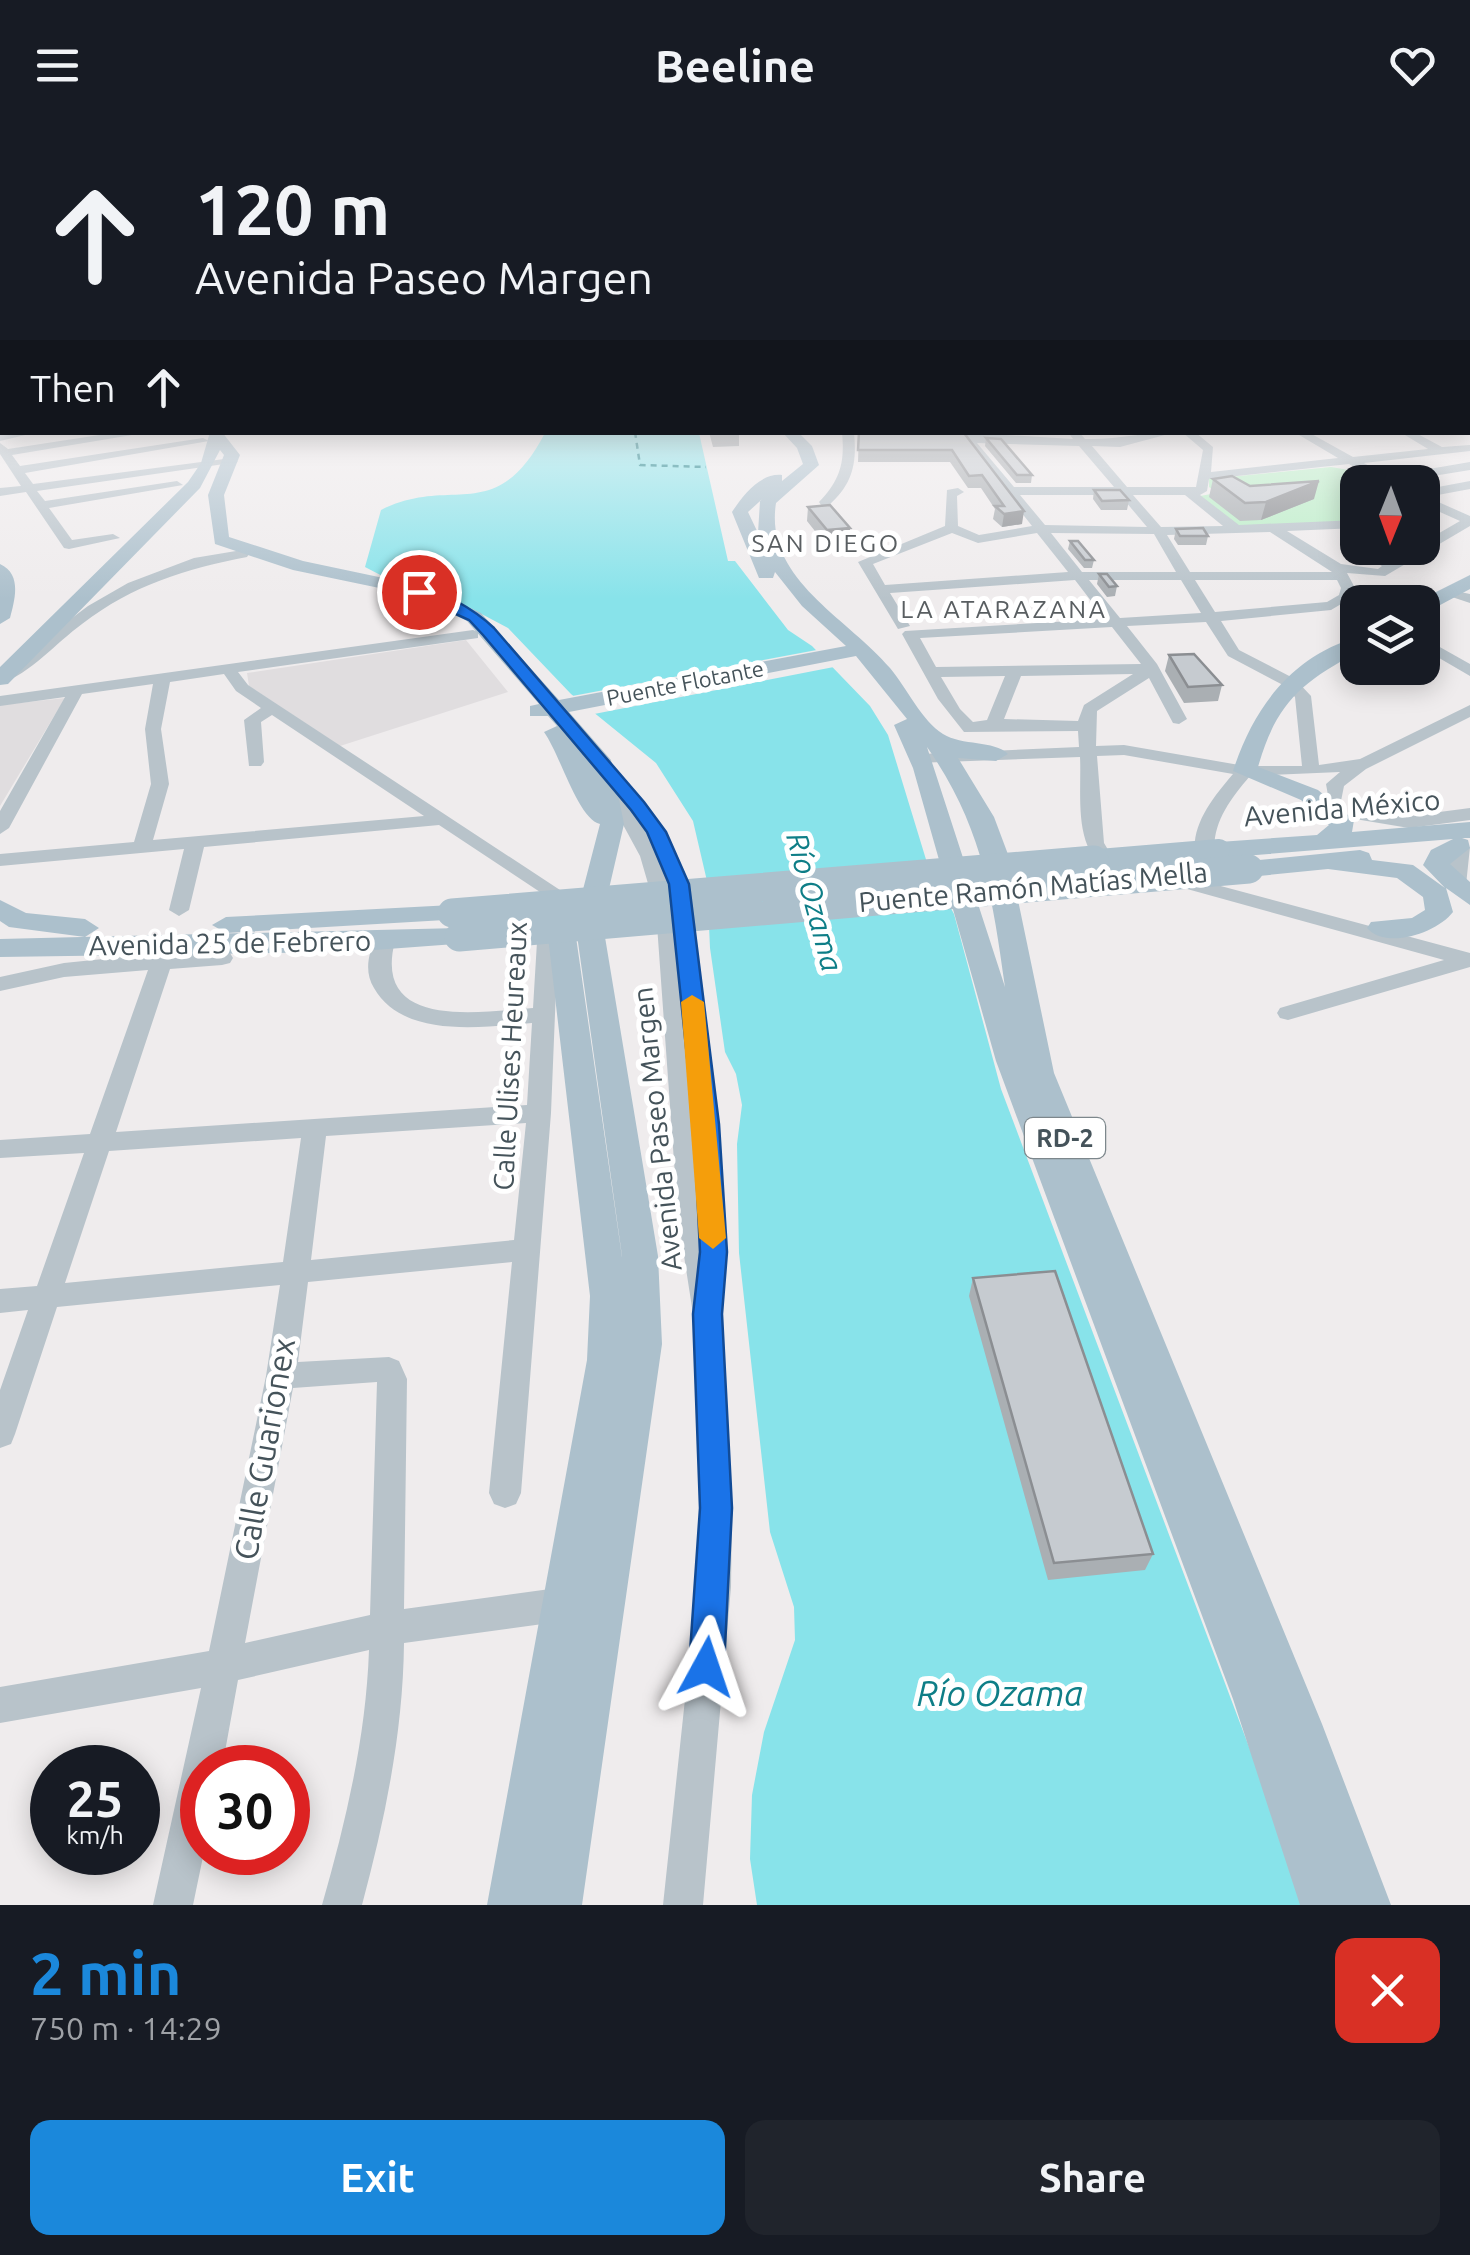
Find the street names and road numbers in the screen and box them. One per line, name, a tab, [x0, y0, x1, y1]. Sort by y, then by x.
street label: Puente Flotante	[604, 655, 766, 710]
street label: Avenida México	[1243, 783, 1441, 832]
street label: Puente Ramón Matías Mella	[857, 856, 1209, 917]
street label: Calle Ulises Heureaux	[487, 921, 532, 1191]
street label: Avenida 25 de Febrero	[88, 925, 372, 960]
street label: Avenida Paseo Margen	[626, 986, 687, 1272]
road number: RD-2	[1025, 1118, 1105, 1158]
street label: Calle Guarionex	[227, 1335, 301, 1563]

